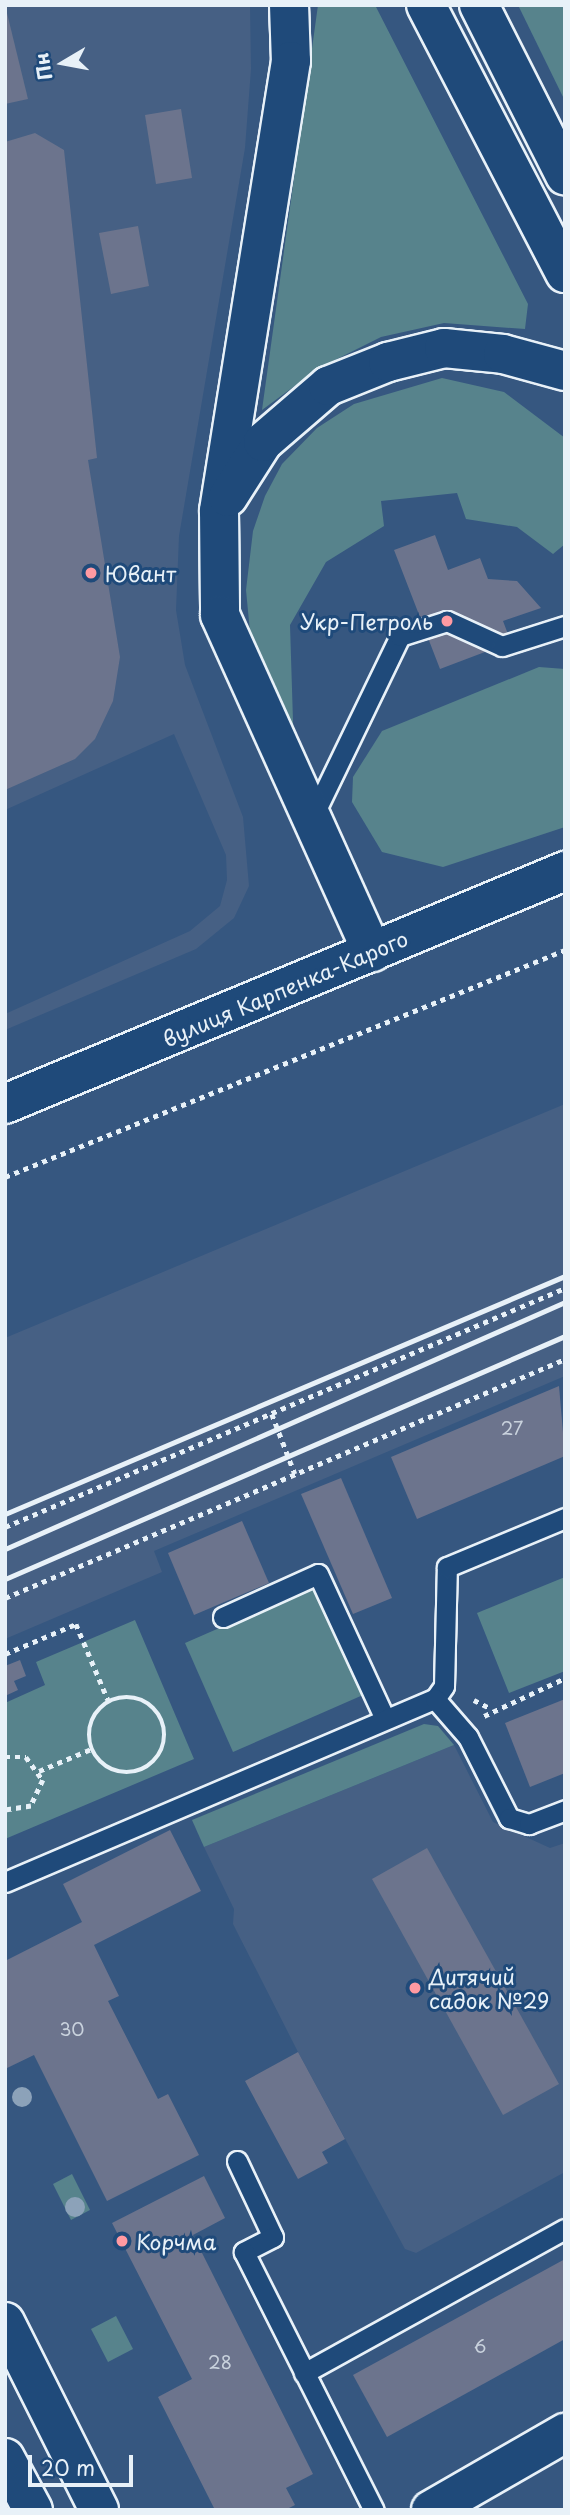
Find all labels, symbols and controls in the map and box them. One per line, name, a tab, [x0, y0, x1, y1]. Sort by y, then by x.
north arrow	[28, 28, 98, 98]
text: Пн	[26, 51, 58, 83]
place label: Ювант	[105, 560, 176, 586]
marker: Ювант	[83, 565, 99, 581]
place label: Укр-Петроль	[300, 608, 433, 634]
marker: Укр-Петроль	[439, 613, 455, 629]
street label: вулиця Карпенка-Карого	[159, 925, 411, 1051]
house number: 27	[501, 1417, 523, 1439]
place label: Дитячий садок №29	[429, 1963, 549, 2013]
marker: Дитячий садок №29	[407, 1980, 423, 1996]
house number: 30	[59, 2018, 85, 2040]
place label: Корчма	[136, 2228, 216, 2254]
marker: Корчма	[114, 2233, 130, 2249]
house number: 6	[474, 2335, 486, 2357]
house number: 28	[208, 2351, 232, 2373]
scale bar	[32, 2442, 136, 2486]
text: 20 m	[41, 2451, 95, 2483]

